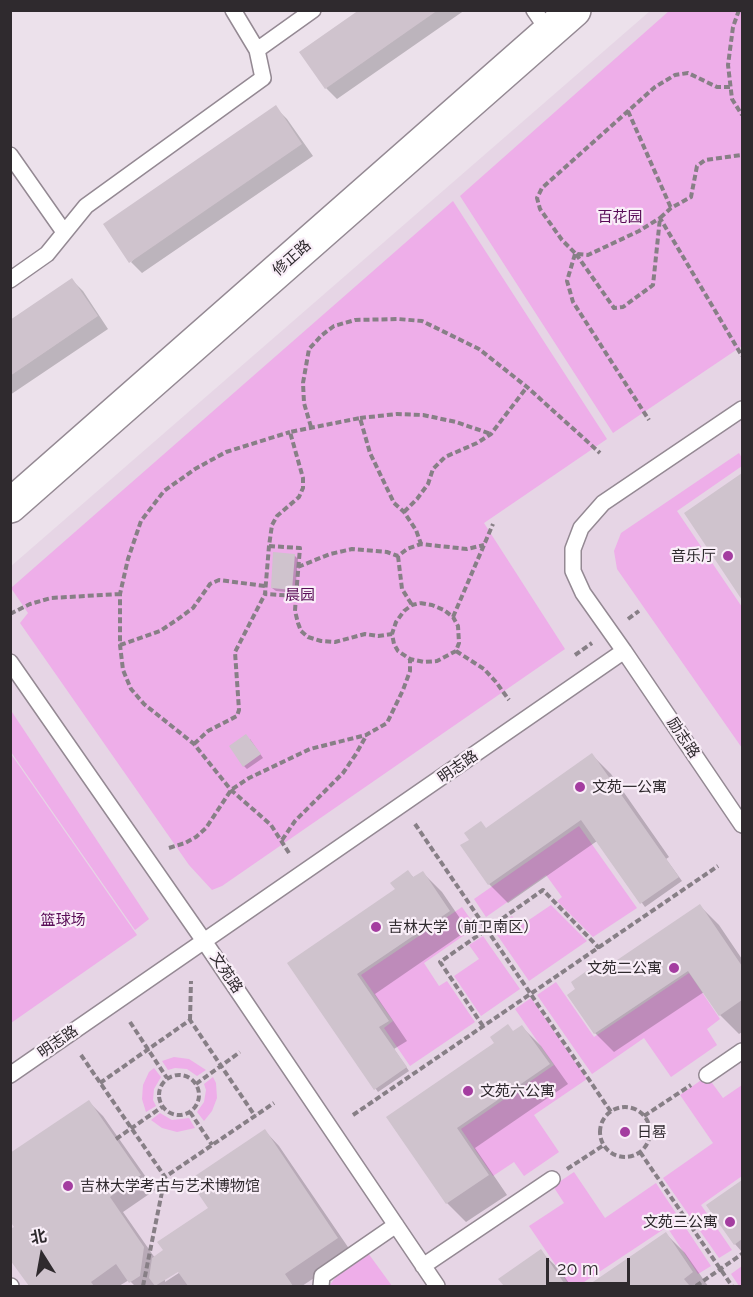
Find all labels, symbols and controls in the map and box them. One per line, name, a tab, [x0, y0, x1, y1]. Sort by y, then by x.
park label: 百花园	[598, 208, 642, 226]
street label: 修正路	[269, 236, 315, 280]
place label: 音乐厅	[671, 547, 716, 565]
marker: 音乐厅	[721, 549, 735, 563]
park label: 晨园	[285, 586, 315, 604]
street label: 励志路	[663, 714, 703, 762]
street label: 明志路	[434, 747, 482, 787]
place label: 文苑一公寓	[592, 778, 667, 796]
marker: 文苑一公寓	[573, 780, 587, 794]
park label: 篮球场	[41, 911, 85, 929]
place label: 吉林大学（前卫南区）	[388, 918, 538, 936]
marker: 吉林大学（前卫南区）	[369, 920, 383, 934]
street label: 文苑路	[206, 949, 246, 997]
place label: 文苑二公寓	[587, 959, 662, 977]
marker: 文苑二公寓	[667, 961, 681, 975]
street label: 明志路	[34, 1022, 82, 1062]
place label: 文苑六公寓	[480, 1082, 555, 1100]
marker: 文苑六公寓	[461, 1084, 475, 1098]
place label: 日晷	[637, 1123, 667, 1141]
marker: 日晷	[618, 1125, 632, 1139]
place label: 吉林大学考古与艺术博物馆	[80, 1177, 260, 1195]
marker: 吉林大学考古与艺术博物馆	[61, 1179, 75, 1193]
place label: 文苑三公寓	[643, 1213, 718, 1231]
marker: 文苑三公寓	[723, 1215, 737, 1229]
north arrow	[12, 1225, 72, 1285]
text: 北	[29, 1226, 48, 1248]
scale bar	[549, 1246, 633, 1284]
text: 20 m	[557, 1258, 599, 1279]

